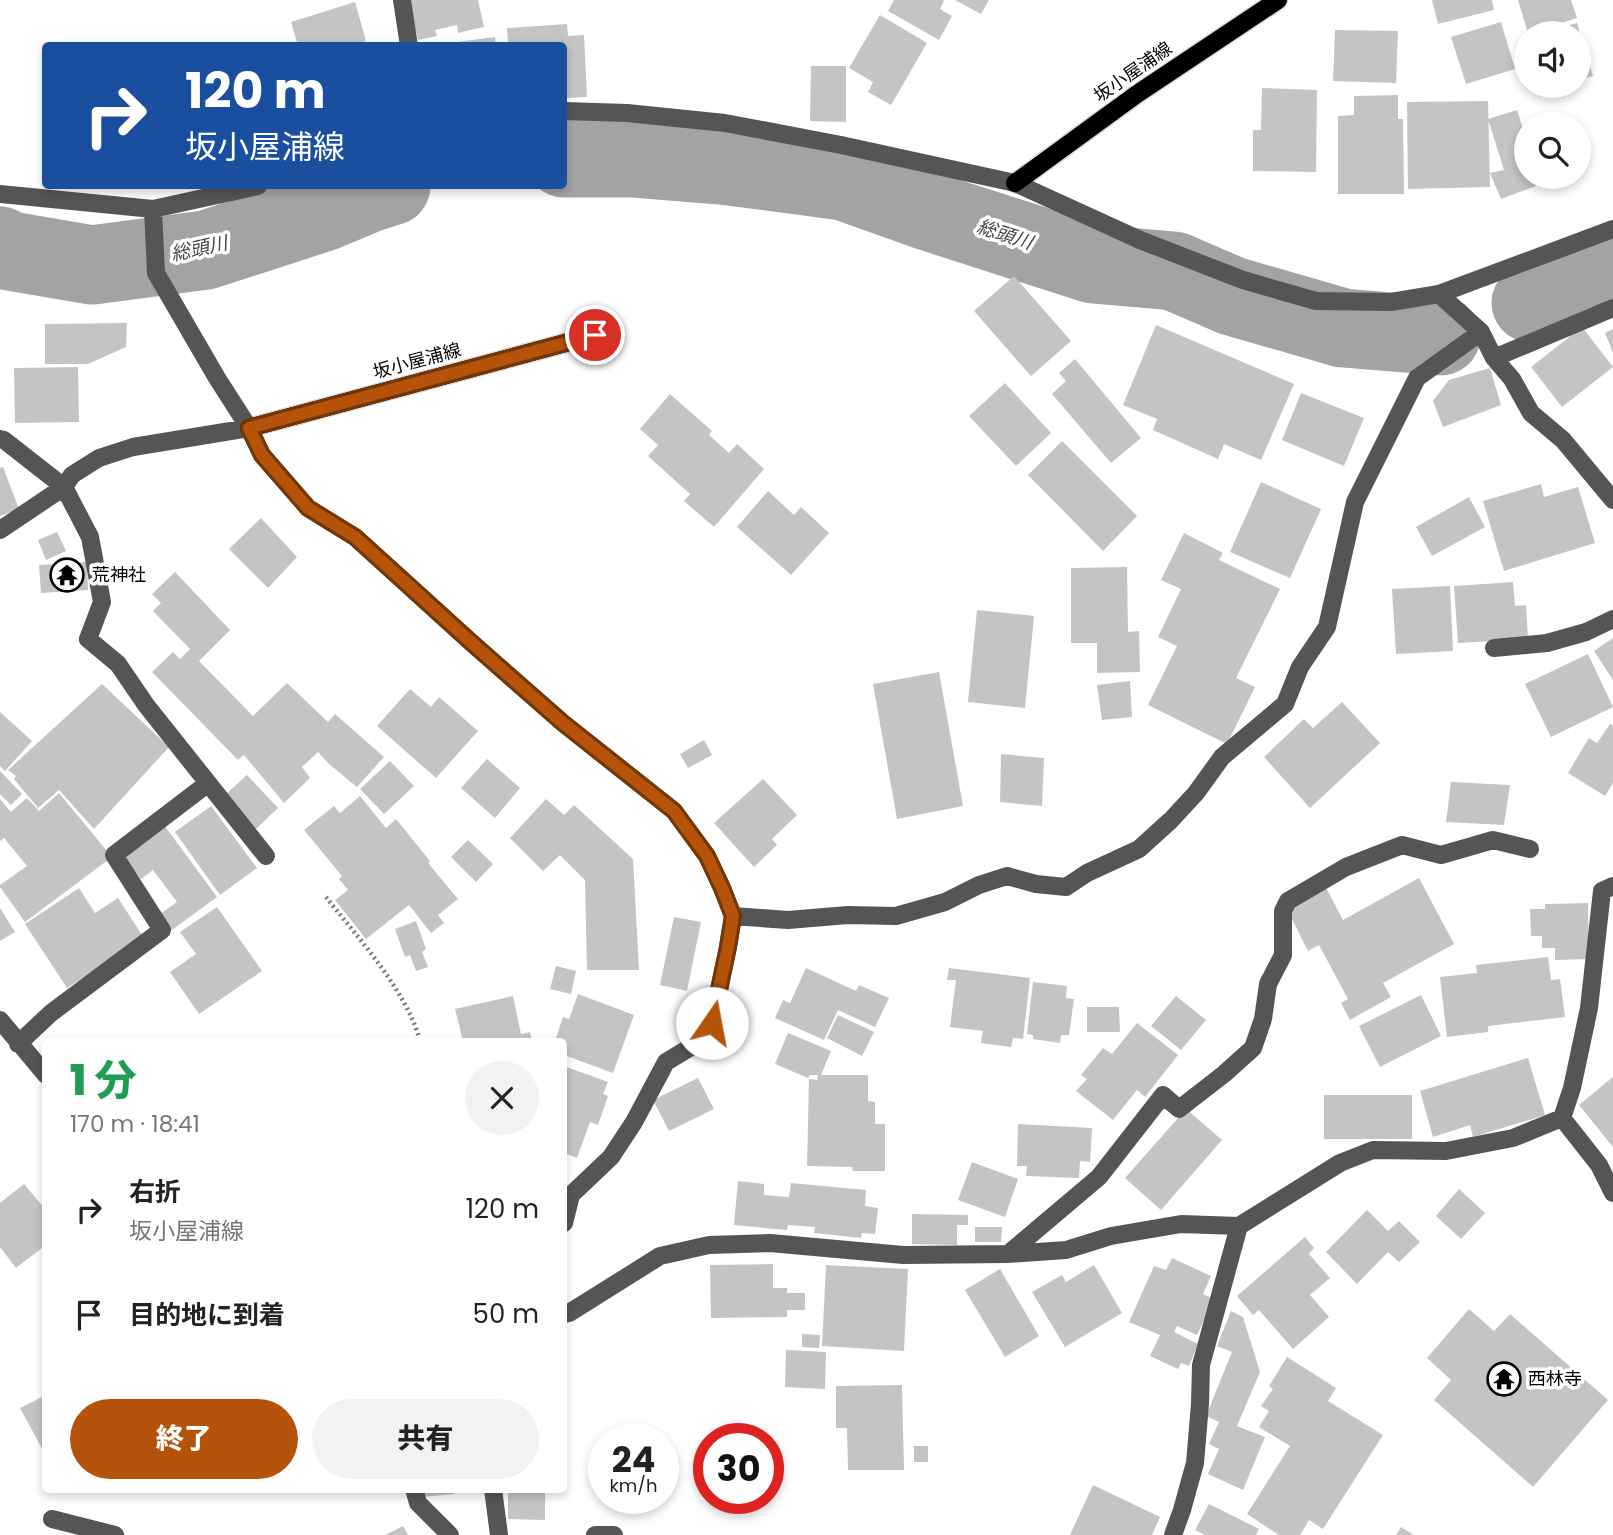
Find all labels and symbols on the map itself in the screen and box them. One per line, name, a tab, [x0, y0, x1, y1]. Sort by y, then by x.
street label: 坂小屋浦線	[1089, 36, 1177, 108]
water label: 総頭川	[974, 213, 1038, 257]
water label: 総頭川	[168, 229, 232, 268]
pin	[565, 305, 625, 365]
street label: 坂小屋浦線	[370, 337, 464, 384]
temple icon: 荒神社	[48, 556, 86, 594]
place label: 荒神社	[92, 562, 146, 587]
position arrow	[675, 986, 749, 1060]
temple icon: 西林寺	[1485, 1360, 1523, 1398]
place label: 西林寺	[1528, 1366, 1582, 1391]
speed limit sign: 30	[693, 1423, 784, 1514]

